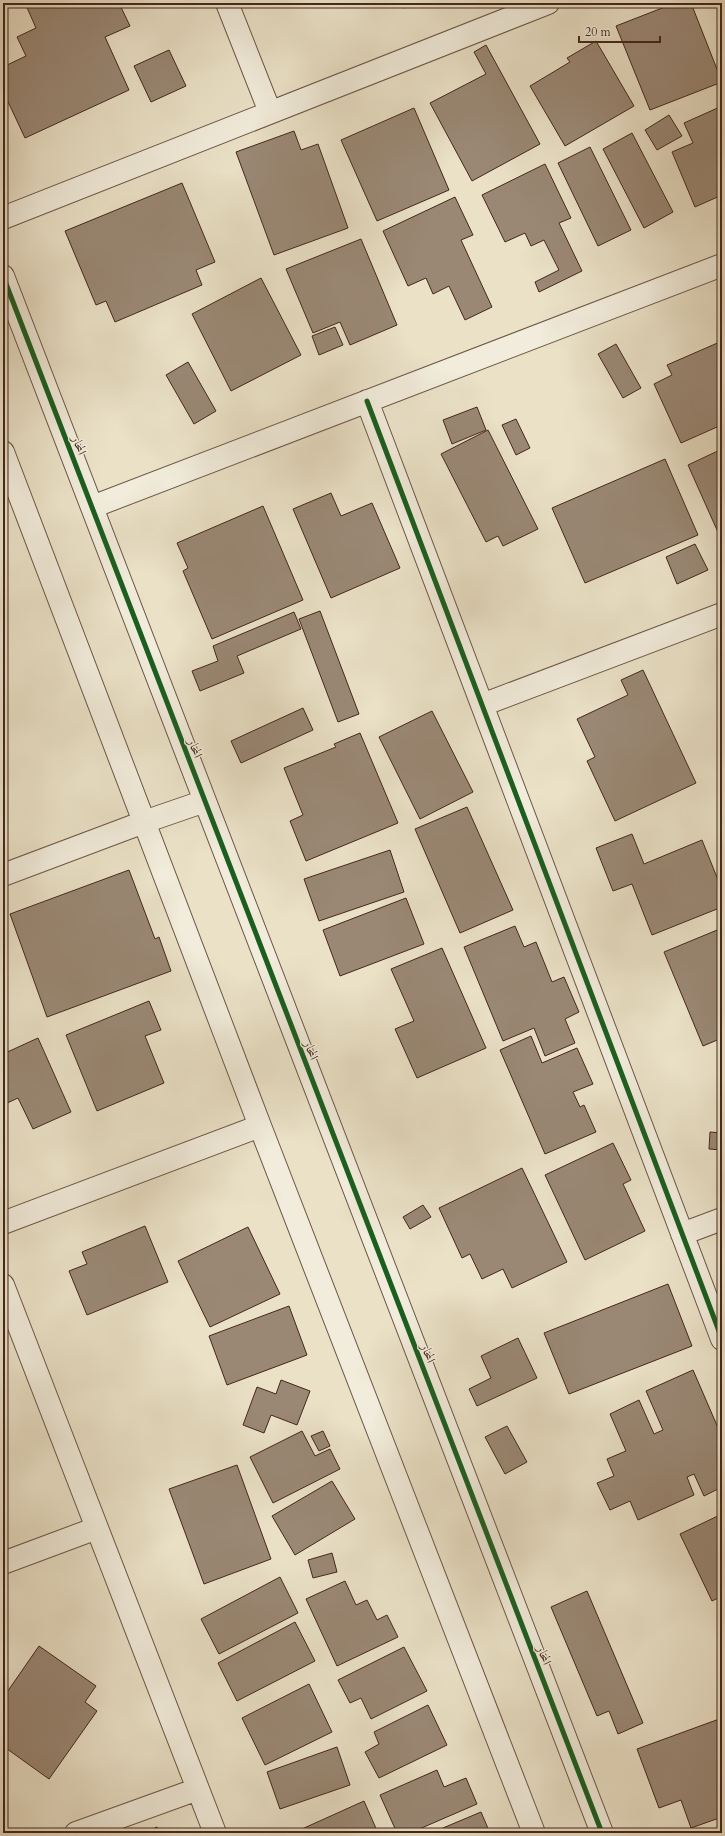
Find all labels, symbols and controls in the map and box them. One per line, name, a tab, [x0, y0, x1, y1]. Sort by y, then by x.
scale bar	[579, 18, 660, 44]
text: 20 m	[585, 24, 612, 40]
street label: المحار	[67, 431, 91, 458]
street label: المحار	[183, 734, 207, 761]
street label: المحار	[299, 1036, 323, 1063]
street label: المحار	[416, 1339, 440, 1366]
street label: المحار	[532, 1641, 556, 1668]

